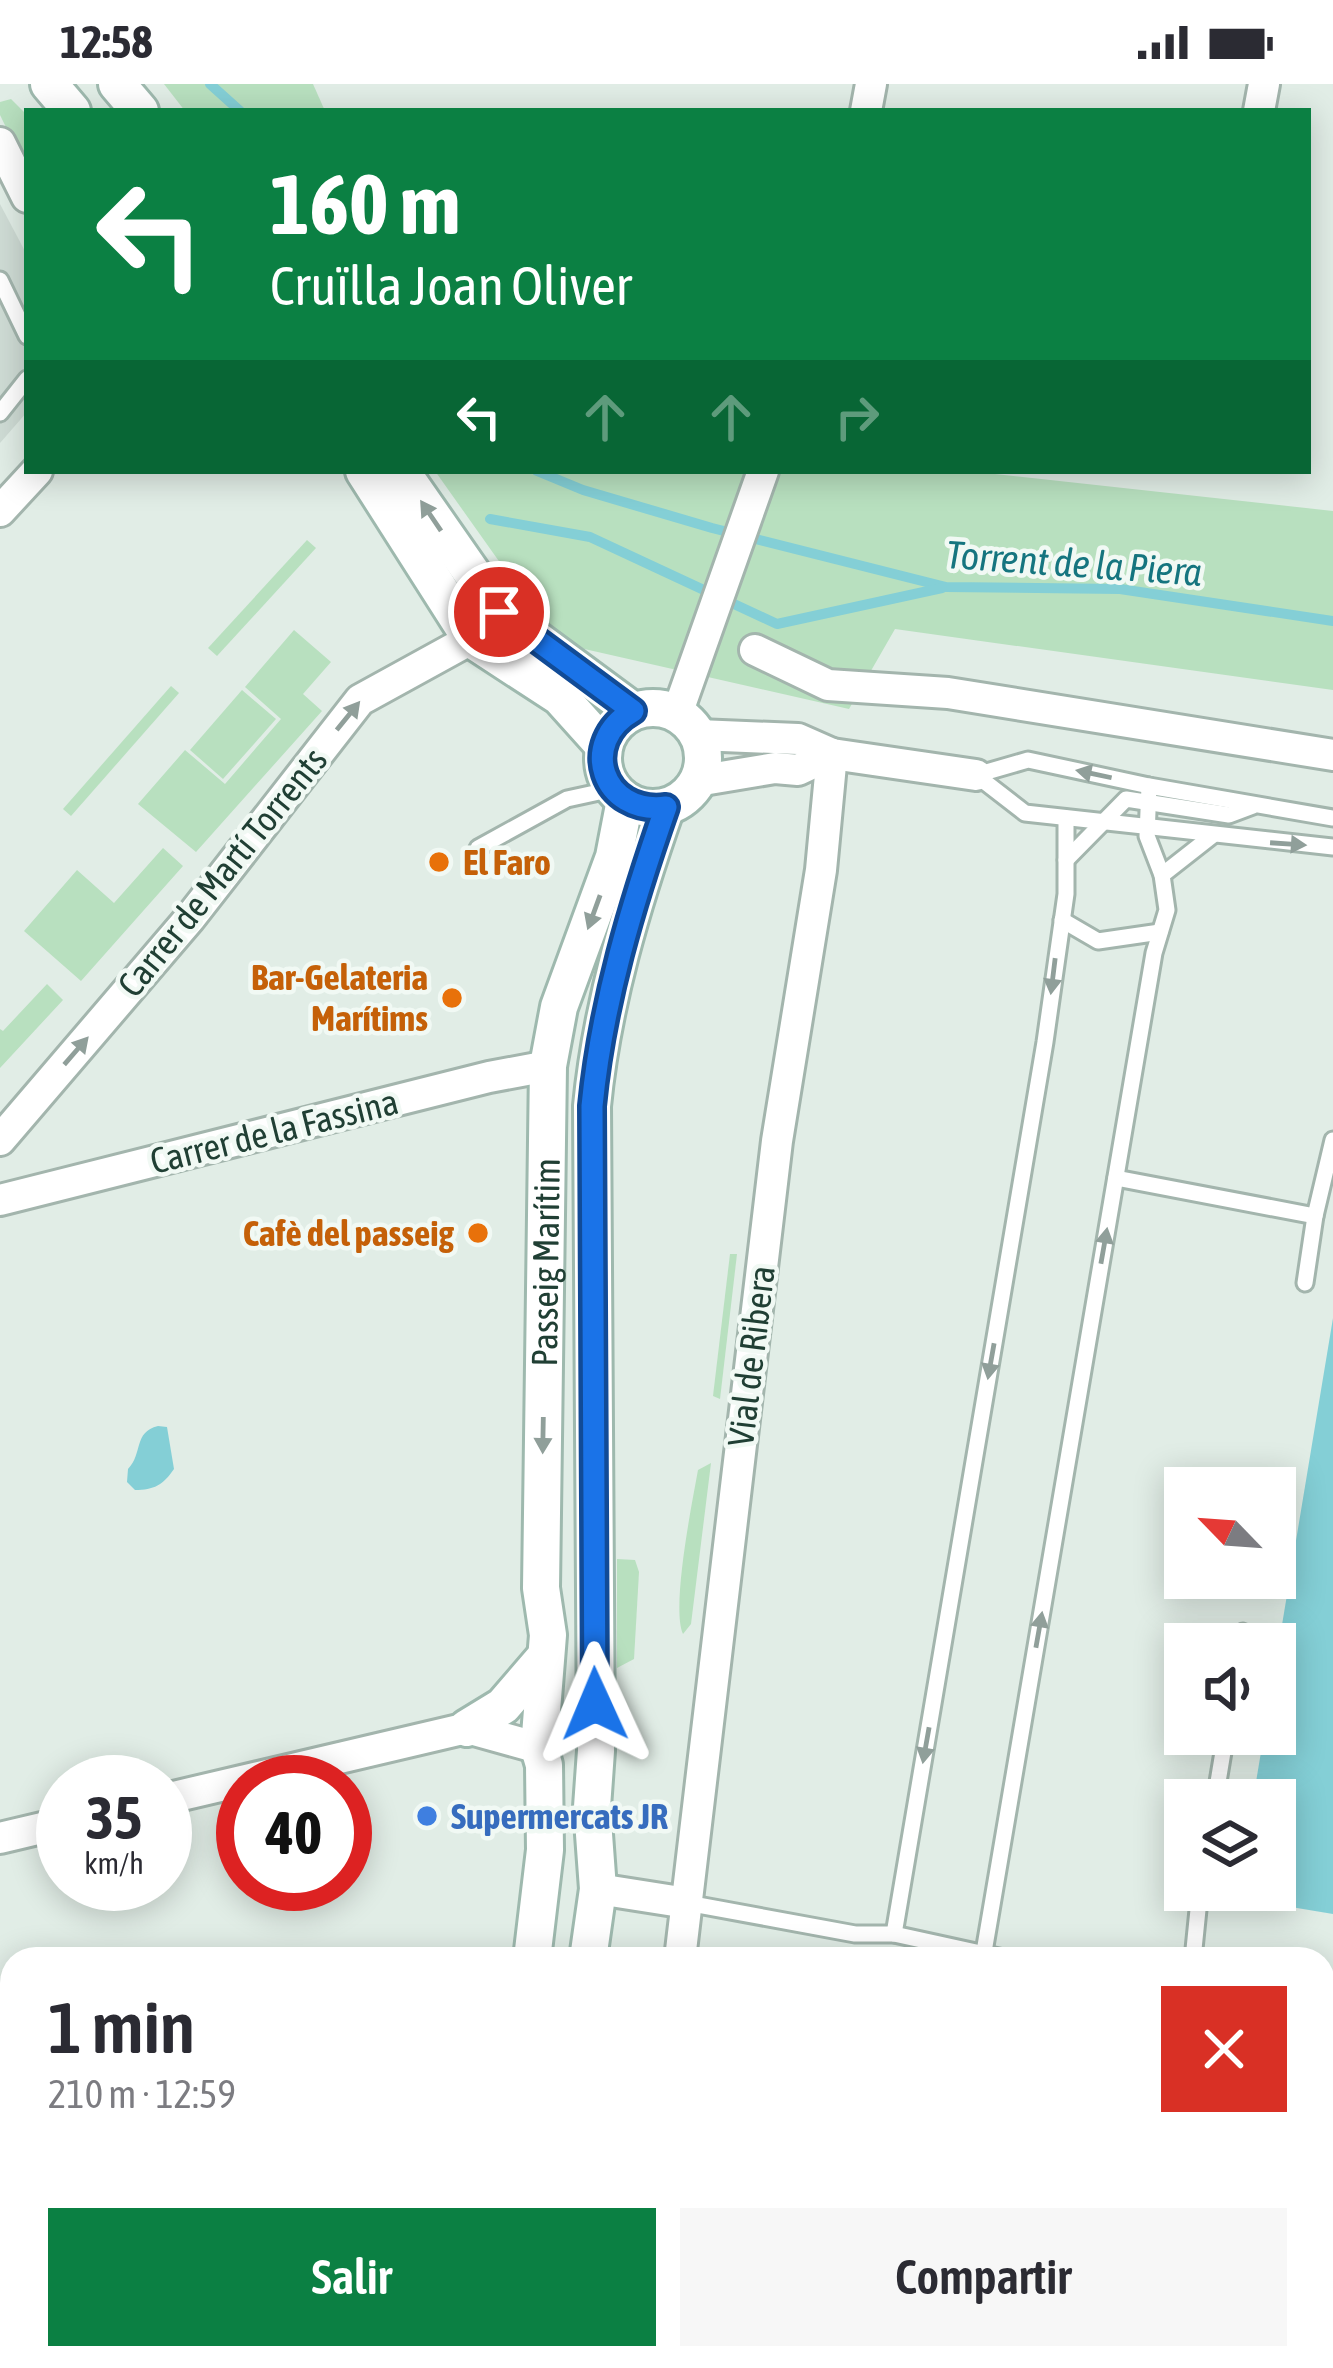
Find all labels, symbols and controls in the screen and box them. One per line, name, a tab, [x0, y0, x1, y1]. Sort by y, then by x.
text: 12:58	[60, 16, 153, 68]
icon: left	[72, 156, 228, 312]
text: 160 m	[270, 156, 460, 252]
text: Cruïlla Joan Oliver	[270, 255, 632, 316]
icon: left	[446, 384, 512, 450]
icon: ahead	[572, 384, 638, 450]
icon: ahead	[698, 384, 764, 450]
icon: right	[824, 384, 890, 450]
one-way arrow	[420, 499, 443, 532]
water label: Torrent de la Piera	[945, 532, 1203, 594]
pin	[448, 561, 550, 663]
icon: arrive	[466, 579, 532, 645]
one-way arrow	[335, 700, 360, 731]
street label: Carrer de Martí Torrents	[109, 739, 335, 1005]
one-way arrow	[1075, 763, 1113, 782]
one-way arrow	[1270, 835, 1307, 854]
place label: El Faro	[463, 841, 551, 883]
marker: El Faro	[426, 849, 452, 875]
one-way arrow	[584, 895, 602, 931]
place label: Bar-Gelateria Marítims	[251, 956, 428, 1039]
one-way arrow	[1044, 958, 1063, 995]
marker: Bar-Gelateria Marítims	[439, 985, 465, 1011]
one-way arrow	[62, 1036, 89, 1066]
street label: Carrer de la Fassina	[146, 1080, 402, 1182]
street label: Passeig Marítim	[523, 1158, 568, 1367]
place label: Cafè del passeig	[243, 1212, 455, 1254]
marker: Cafè del passeig	[465, 1220, 491, 1246]
one-way arrow	[1096, 1226, 1114, 1264]
street label: Vial de Ribera	[719, 1263, 783, 1449]
one-way arrow	[982, 1342, 1000, 1380]
one-way arrow	[533, 1417, 553, 1455]
north arrow	[1164, 1467, 1296, 1599]
map controls	[1164, 1467, 1296, 1911]
one-way arrow	[1029, 1611, 1048, 1648]
button: sound	[1164, 1623, 1296, 1755]
position arrow	[532, 1641, 658, 1767]
one-way arrow	[917, 1727, 935, 1765]
speed limit sign: 40	[216, 1755, 372, 1911]
button: layers	[1164, 1779, 1296, 1911]
text: 35	[86, 1783, 142, 1852]
place label: Supermercats JR	[451, 1795, 668, 1837]
marker: Supermercats JR	[414, 1803, 440, 1829]
text: km/h	[84, 1846, 144, 1880]
text: 1 min	[48, 1986, 195, 2068]
button: close	[1161, 1986, 1287, 2112]
text: 210 m · 12:59	[48, 2072, 236, 2116]
button: Salir	[48, 2208, 656, 2346]
button: Compartir	[680, 2208, 1287, 2346]

